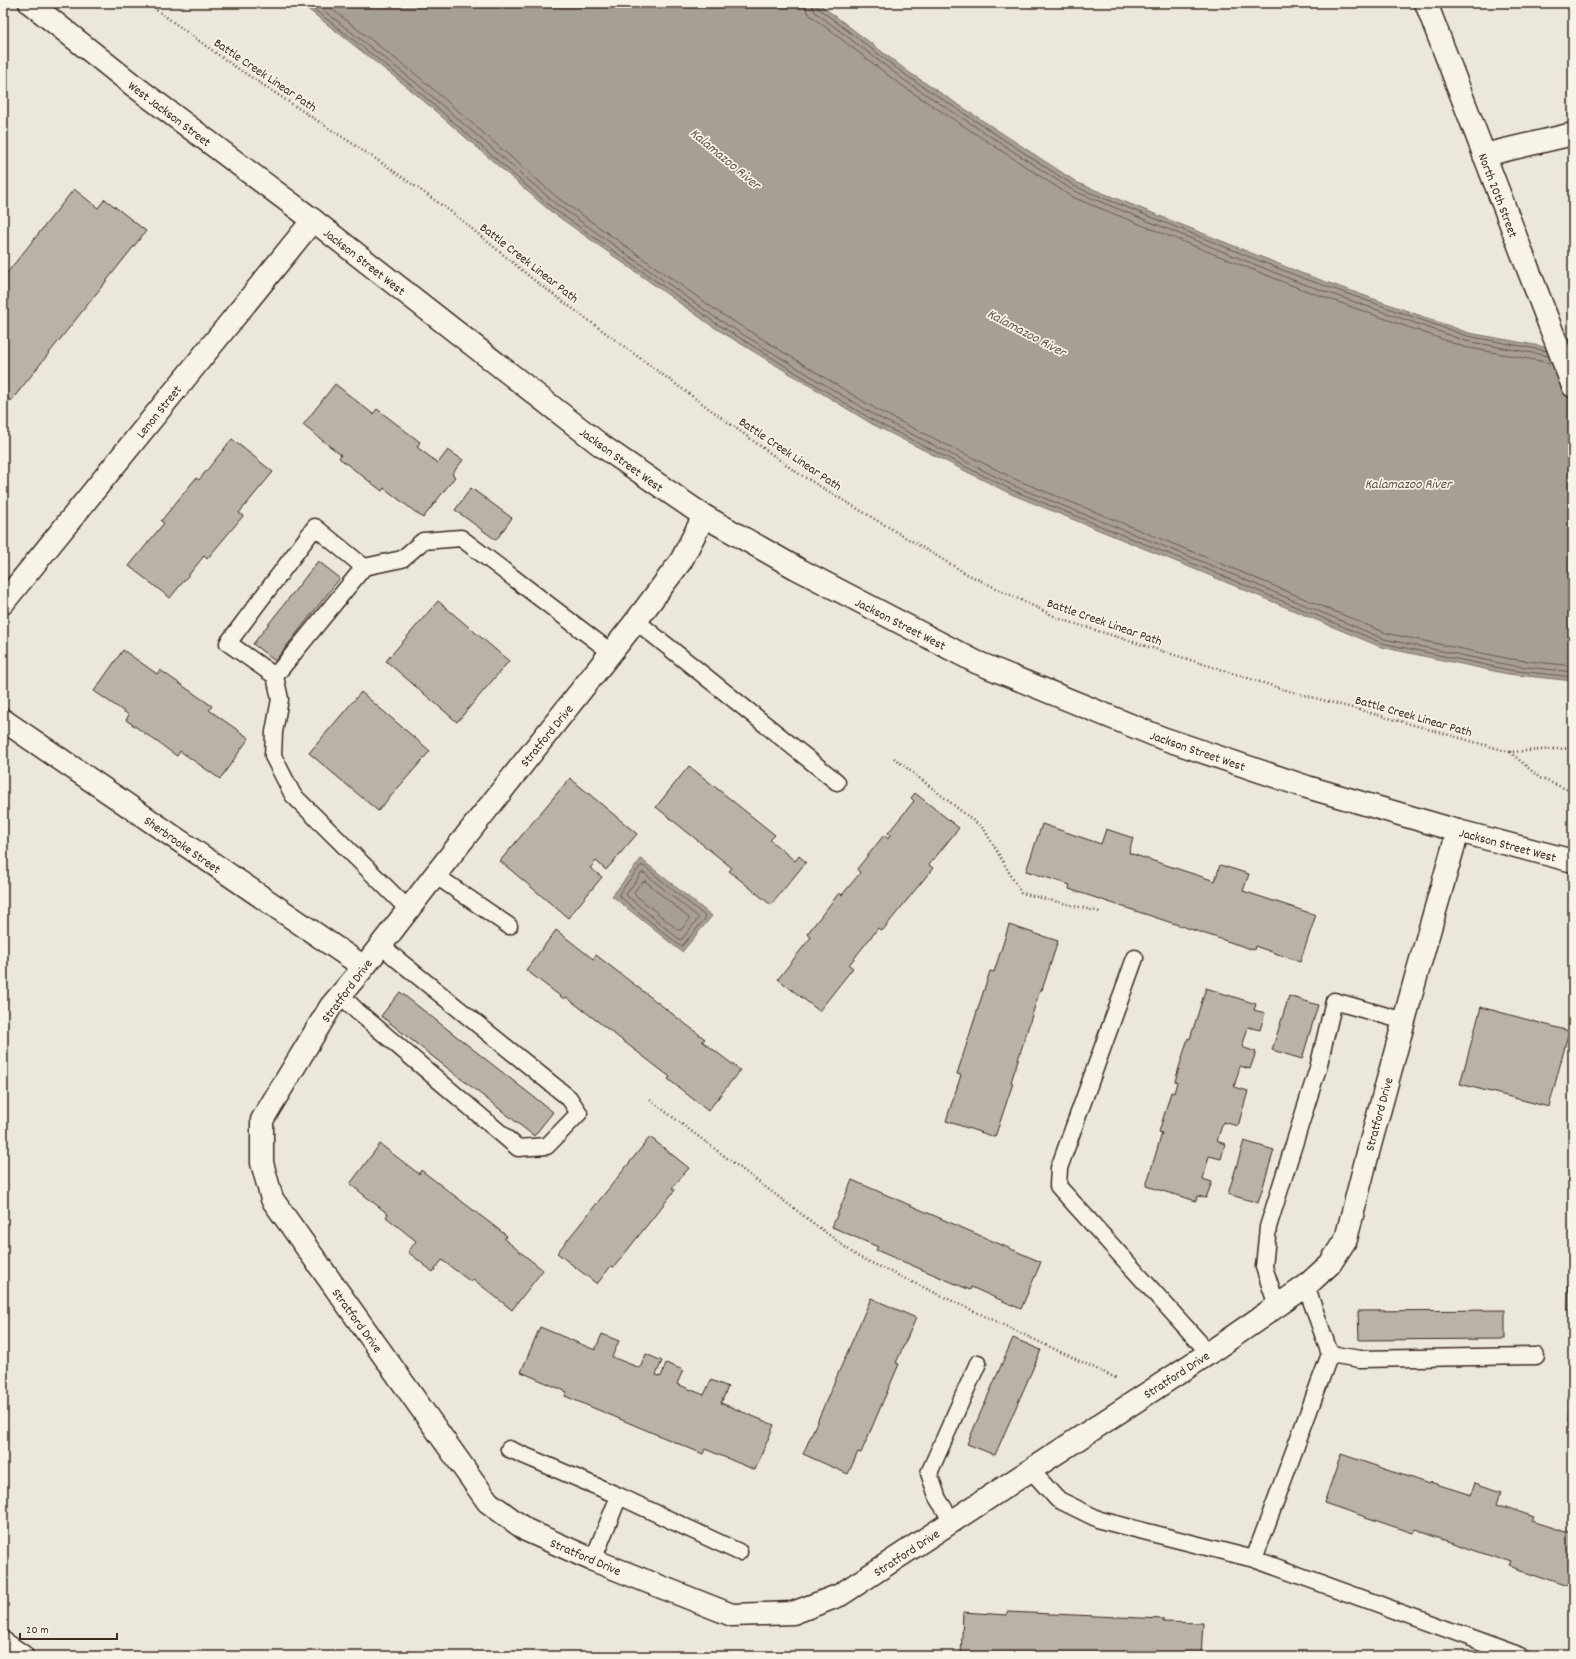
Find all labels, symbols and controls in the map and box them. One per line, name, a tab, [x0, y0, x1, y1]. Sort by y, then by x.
street label: Battle Creek Linear Path	[209, 34, 320, 118]
street label: West Jackson Street	[123, 77, 214, 153]
water label: Kalamazoo River	[685, 124, 766, 196]
street label: North 20th Street	[1472, 151, 1522, 241]
street label: Battle Creek Linear Path	[475, 219, 582, 309]
street label: Jackson Street West	[318, 225, 409, 301]
water label: Kalamazoo River	[983, 305, 1071, 364]
street label: Lenon Street	[133, 382, 187, 443]
street label: Battle Creek Linear Path	[734, 413, 845, 497]
street label: Jackson Street West	[575, 424, 667, 498]
water label: Kalamazoo River	[1365, 475, 1453, 495]
street label: Jackson Street West	[851, 594, 949, 656]
street label: Battle Creek Linear Path	[1044, 595, 1164, 652]
street label: Battle Creek Linear Path	[1353, 692, 1474, 743]
street label: Stratford Drive	[517, 701, 579, 772]
street label: Jackson Street West	[1147, 727, 1248, 778]
street label: Sherbrooke Street	[139, 812, 224, 880]
street label: Jackson Street West	[1457, 824, 1558, 869]
street label: Stratford Drive	[318, 955, 378, 1027]
street label: Stratford Drive	[1361, 1075, 1399, 1154]
street label: Stratford Drive	[326, 1285, 386, 1358]
street label: Stratford Drive	[1141, 1347, 1214, 1405]
street label: Stratford Drive	[871, 1525, 944, 1583]
street label: Stratford Drive	[547, 1535, 624, 1582]
scale bar	[20, 1615, 117, 1641]
text: 20 m	[26, 1622, 49, 1639]

